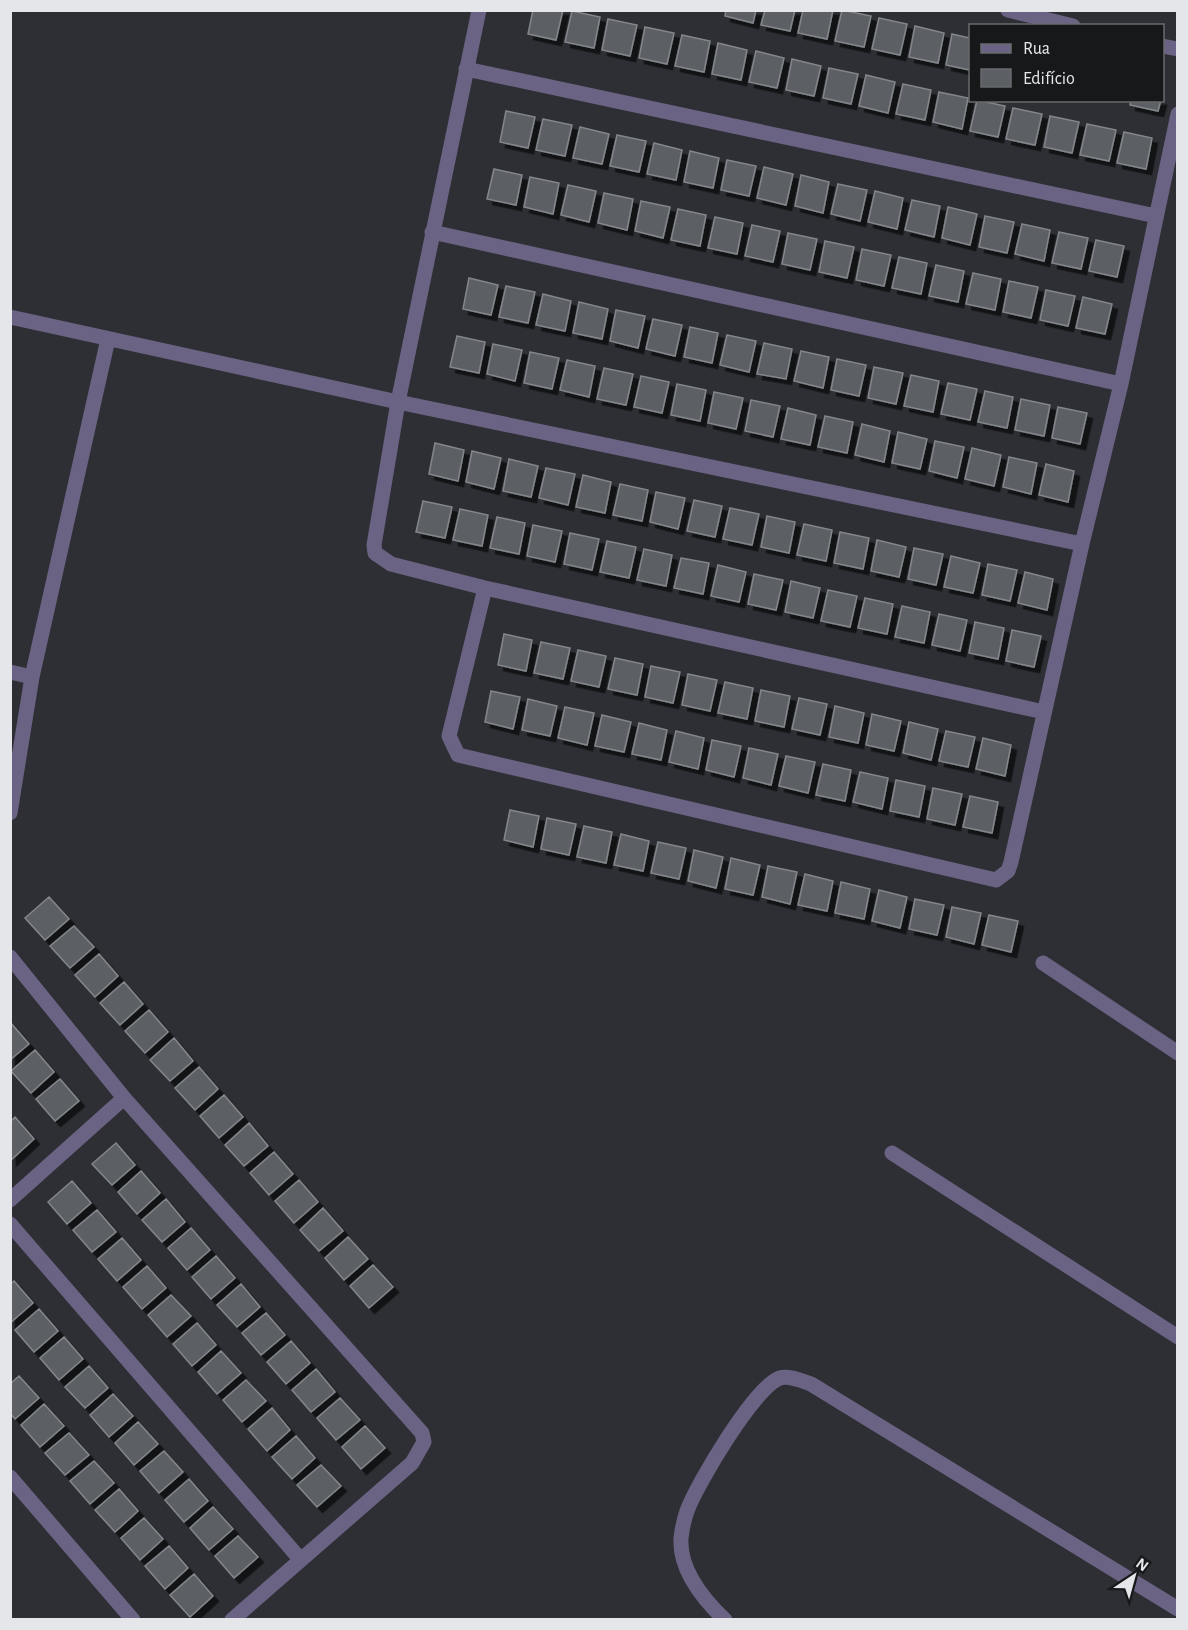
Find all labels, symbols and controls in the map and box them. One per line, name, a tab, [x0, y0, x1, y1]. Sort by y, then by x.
legend	[969, 24, 1164, 102]
text: Rua	[1023, 40, 1050, 58]
text: Edifício	[1023, 70, 1075, 88]
north arrow	[1104, 1546, 1164, 1606]
text: N	[1133, 1555, 1151, 1574]

